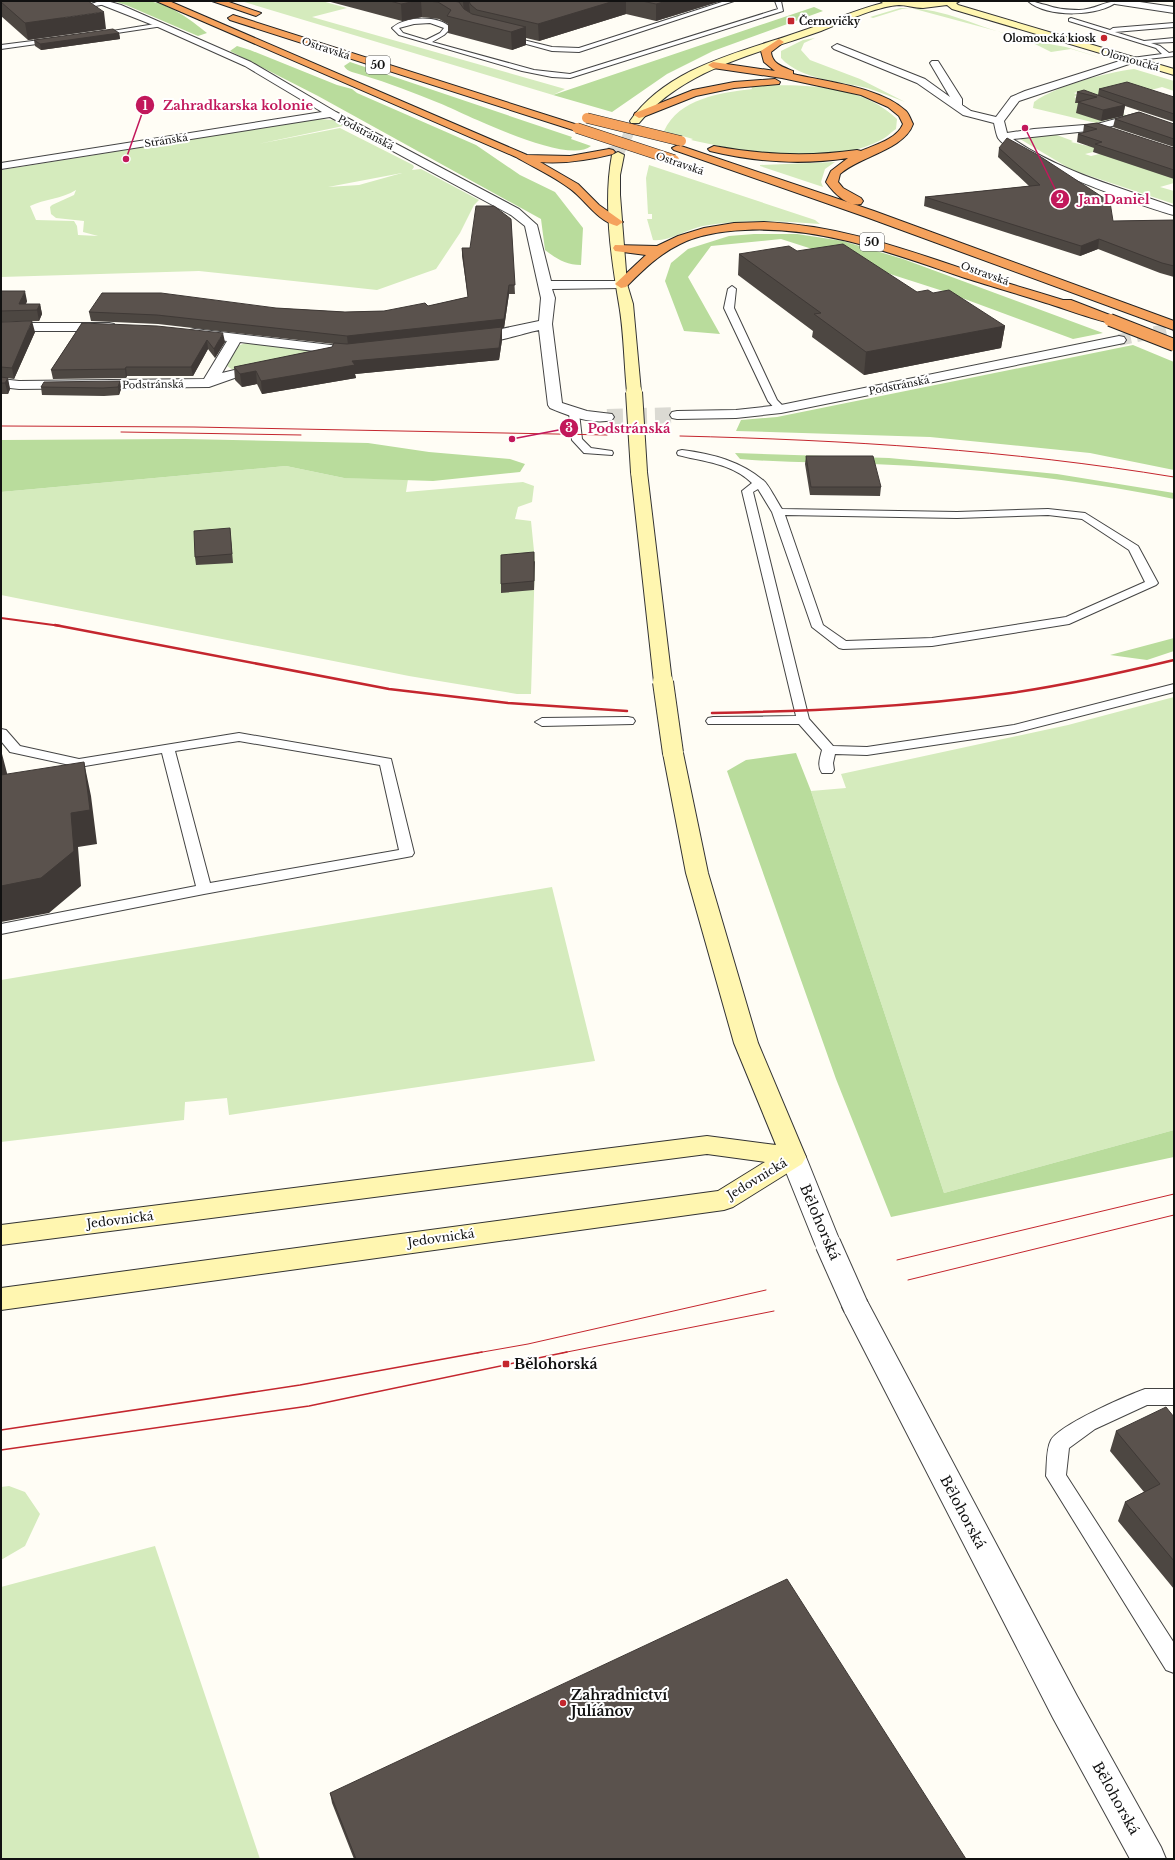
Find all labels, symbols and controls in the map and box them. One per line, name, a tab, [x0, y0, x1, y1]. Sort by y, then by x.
place label: Černovičky	[799, 14, 861, 28]
marker: Černovičky	[786, 16, 796, 26]
place label: Olomoucká kiosk	[1003, 32, 1096, 45]
marker: Olomoucká kiosk	[1099, 33, 1109, 43]
street label: Ostravská	[300, 35, 352, 63]
street label: Olomoucká	[1099, 45, 1161, 74]
road number: 50	[366, 56, 390, 74]
callout: Zahradkarska kolonie	[135, 93, 321, 118]
text: Zahradkarska kolonie	[163, 97, 313, 114]
text: 1	[142, 98, 148, 113]
street label: Podstránská	[336, 112, 396, 153]
street label: Stránská	[144, 131, 189, 150]
street label: Ostravská	[654, 149, 706, 178]
callout: Jan Daniel	[1050, 187, 1157, 212]
text: 2	[1056, 191, 1064, 206]
text: Jan Daniel	[1075, 191, 1150, 208]
road number: 50	[860, 233, 884, 251]
street label: Ostravská	[959, 259, 1011, 288]
street label: Podstránská	[868, 373, 931, 398]
street label: Podstránská	[122, 377, 184, 392]
callout: Podstránská	[559, 416, 678, 441]
text: 3	[565, 420, 573, 435]
text: Podstránská	[587, 420, 671, 437]
street label: Jedovnická	[722, 1155, 790, 1203]
street label: Bělohorská	[796, 1181, 844, 1263]
street label: Jedovnická	[84, 1208, 155, 1231]
street label: Jedovnická	[405, 1225, 476, 1250]
place label: Bělohorská	[514, 1355, 598, 1373]
marker: Bělohorská	[501, 1359, 511, 1369]
street label: Bělohorská	[936, 1472, 990, 1552]
place label: Zahradnictví Julíánov	[568, 1686, 667, 1720]
marker: Zahradnictví Julíánov	[558, 1698, 568, 1708]
street label: Bělohorská	[1089, 1758, 1144, 1838]

